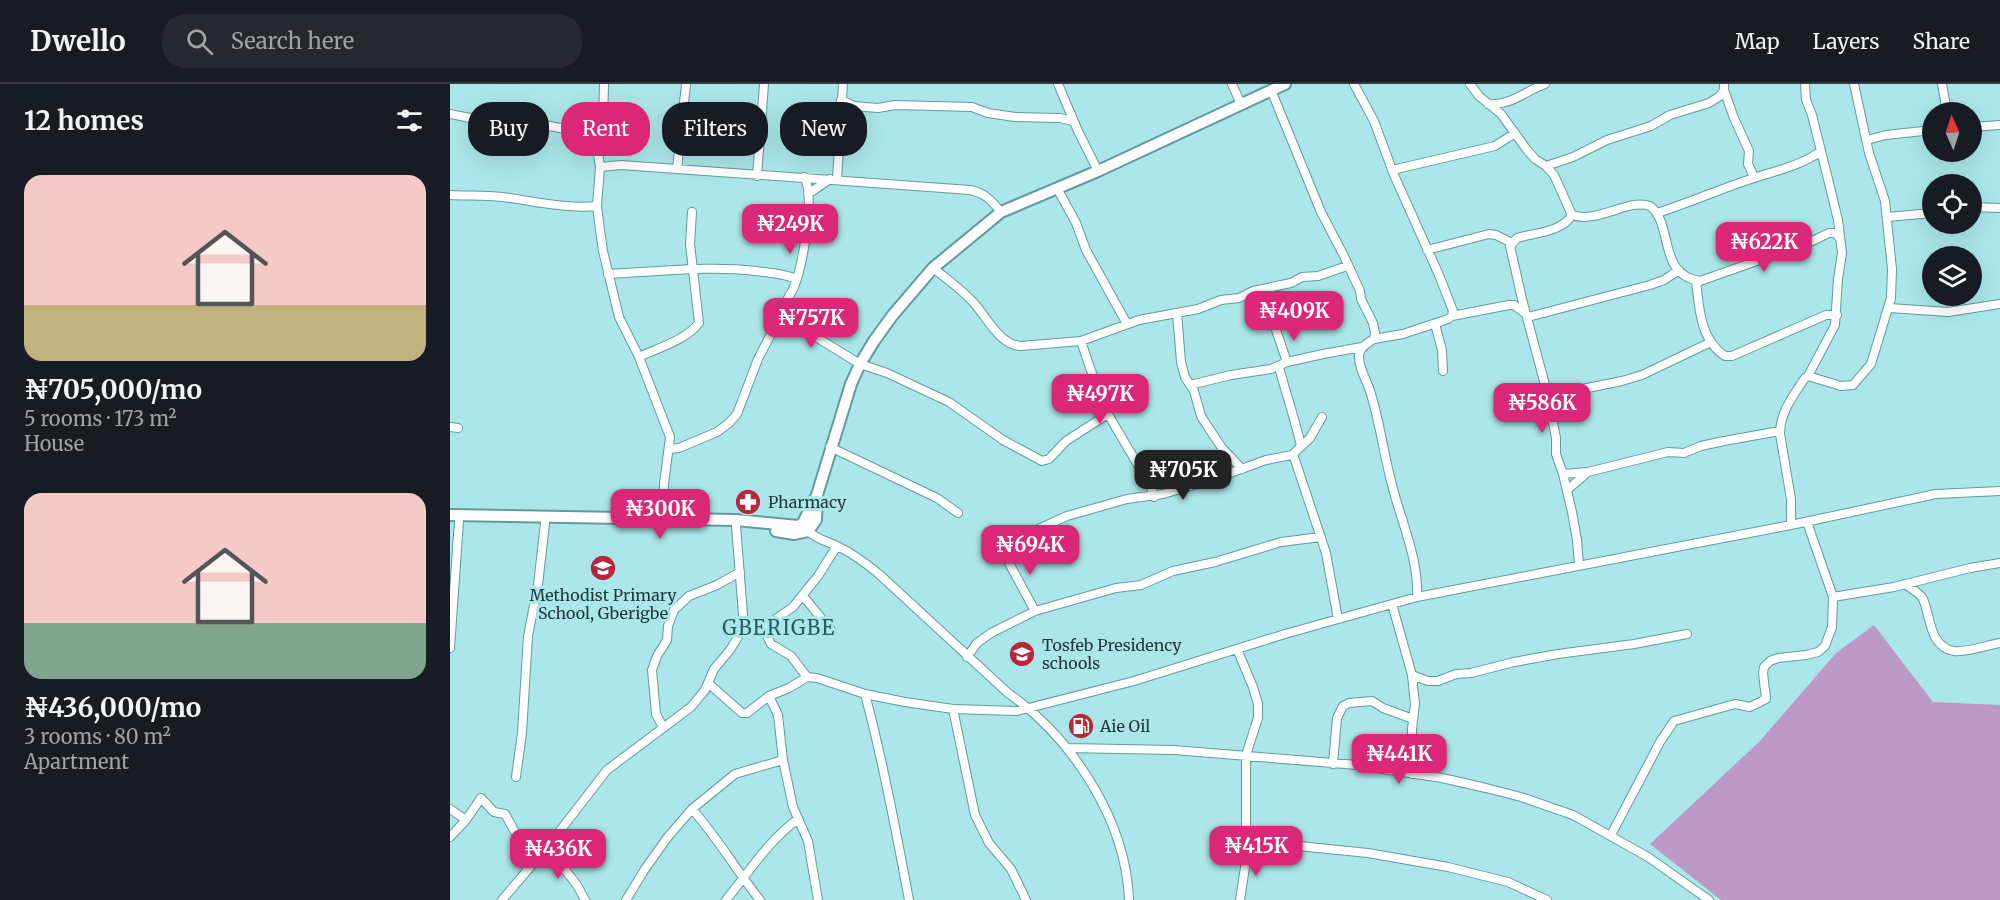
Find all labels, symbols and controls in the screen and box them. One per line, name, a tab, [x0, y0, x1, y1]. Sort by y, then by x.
search box	[162, 14, 582, 68]
text: Dwello	[30, 23, 126, 59]
icon: search	[183, 25, 216, 58]
text: Search here	[231, 27, 354, 55]
text: Map	[1735, 28, 1780, 55]
text: Layers	[1813, 28, 1880, 55]
text: Share	[1913, 28, 1970, 55]
chip: Buy	[468, 102, 549, 156]
chip: Rent	[561, 102, 650, 156]
chip: Filters	[662, 102, 768, 156]
chip: New	[780, 102, 867, 156]
north arrow	[1922, 102, 1982, 162]
map controls	[1922, 102, 1982, 306]
text: 12 homes	[24, 104, 144, 137]
icon: filters	[393, 104, 426, 137]
button: locate	[1922, 174, 1982, 234]
pin: ₦249K	[748, 204, 832, 255]
text: ₦249K	[756, 211, 824, 236]
icon: home	[171, 214, 279, 322]
pin: ₦622K	[1722, 222, 1806, 273]
text: ₦622K	[1730, 229, 1798, 254]
button: layers	[1922, 246, 1982, 306]
pin: ₦409K	[1252, 291, 1336, 342]
pin: ₦757K	[769, 298, 853, 349]
text: ₦409K	[1259, 298, 1329, 323]
text: ₦757K	[777, 305, 845, 330]
text: ₦705,000/mo	[24, 373, 202, 406]
pin: ₦497K	[1058, 374, 1142, 425]
text: ₦497K	[1066, 381, 1134, 406]
pin: ₦586K	[1500, 383, 1584, 434]
text: ₦586K	[1507, 390, 1577, 415]
text: 5 rooms · 173 m²	[24, 406, 177, 431]
text: House	[24, 431, 84, 456]
pin: ₦705K	[1141, 450, 1225, 501]
text: ₦705K	[1149, 457, 1217, 482]
pharmacy icon: Pharmacy	[733, 487, 763, 517]
pin: ₦300K	[618, 489, 702, 540]
place label: Pharmacy	[768, 492, 847, 512]
text: ₦300K	[625, 496, 695, 521]
pin: ₦694K	[988, 525, 1072, 576]
icon: home	[171, 532, 279, 640]
text: ₦694K	[995, 532, 1065, 557]
school or university icon: Methodist Primary School, Gberigbe	[588, 553, 618, 583]
place label: Methodist Primary School, Gberigbe	[529, 585, 677, 623]
district label: GBERIGBE	[722, 615, 836, 640]
place label: Tosfeb Presidency schools	[1042, 635, 1182, 673]
school or university icon: Tosfeb Presidency schools	[1007, 639, 1037, 669]
text: ₦436,000/mo	[24, 691, 201, 724]
fuel station icon: Aie Oil	[1066, 711, 1096, 741]
place label: Aie Oil	[1099, 716, 1150, 736]
text: 3 rooms · 80 m²	[24, 724, 171, 749]
pin: ₦441K	[1357, 734, 1441, 785]
text: ₦441K	[1366, 741, 1432, 766]
text: Apartment	[24, 749, 129, 774]
pin: ₦415K	[1214, 826, 1298, 877]
pin: ₦436K	[516, 829, 600, 880]
text: ₦415K	[1224, 833, 1288, 858]
text: ₦436K	[524, 836, 592, 861]

